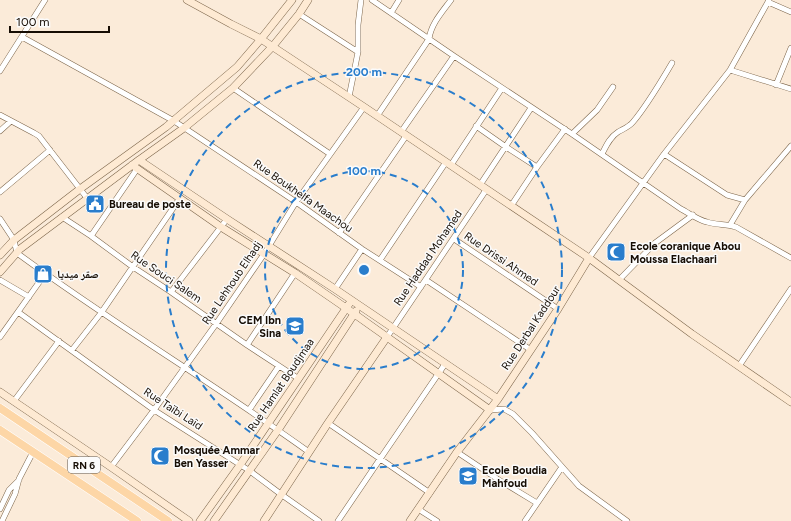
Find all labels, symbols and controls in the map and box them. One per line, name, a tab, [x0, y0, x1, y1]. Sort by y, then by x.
scale bar	[10, 8, 109, 34]
text: 100 m	[16, 15, 50, 29]
text: 200 m	[346, 65, 382, 79]
street label: Rue Boukhelfa Maachou	[251, 157, 355, 235]
text: 100 m	[347, 164, 381, 178]
public building icon: Bureau de poste	[84, 193, 106, 215]
place label: Bureau de poste	[109, 198, 191, 211]
street label: Rue Haddad Mohamed	[391, 208, 465, 308]
street label: Rue Drissi Ahmed	[462, 229, 540, 289]
street label: Rue Lehhoub Elhadj	[199, 239, 265, 327]
place label: Ecole coranique Abou Moussa Elachaari	[630, 240, 740, 266]
mosque icon: Ecole coranique Abou Moussa Elachaari	[605, 241, 627, 263]
street label: Rue Souci Salem	[128, 249, 204, 305]
shop icon: صقر ميديا	[32, 263, 54, 285]
centre of rings	[357, 263, 371, 277]
place label: صقر ميديا	[57, 268, 99, 281]
street label: Rue Derbal Kaddour	[499, 283, 563, 372]
place label: CEM Ibn Sina	[239, 314, 281, 340]
school or university icon: CEM Ibn Sina	[284, 315, 306, 337]
street label: Rue Hamlat Boudjmaa	[245, 336, 317, 434]
street label: Rue Taïbi Laïd	[141, 385, 205, 433]
place label: Mosquée Ammar Ben Yasser	[174, 444, 260, 470]
mosque icon: Mosquée Ammar Ben Yasser	[149, 445, 171, 467]
road number: RN 6	[68, 457, 100, 473]
place label: Ecole Boudia Mahfoud	[482, 464, 547, 490]
school or university icon: Ecole Boudia Mahfoud	[457, 465, 479, 487]

